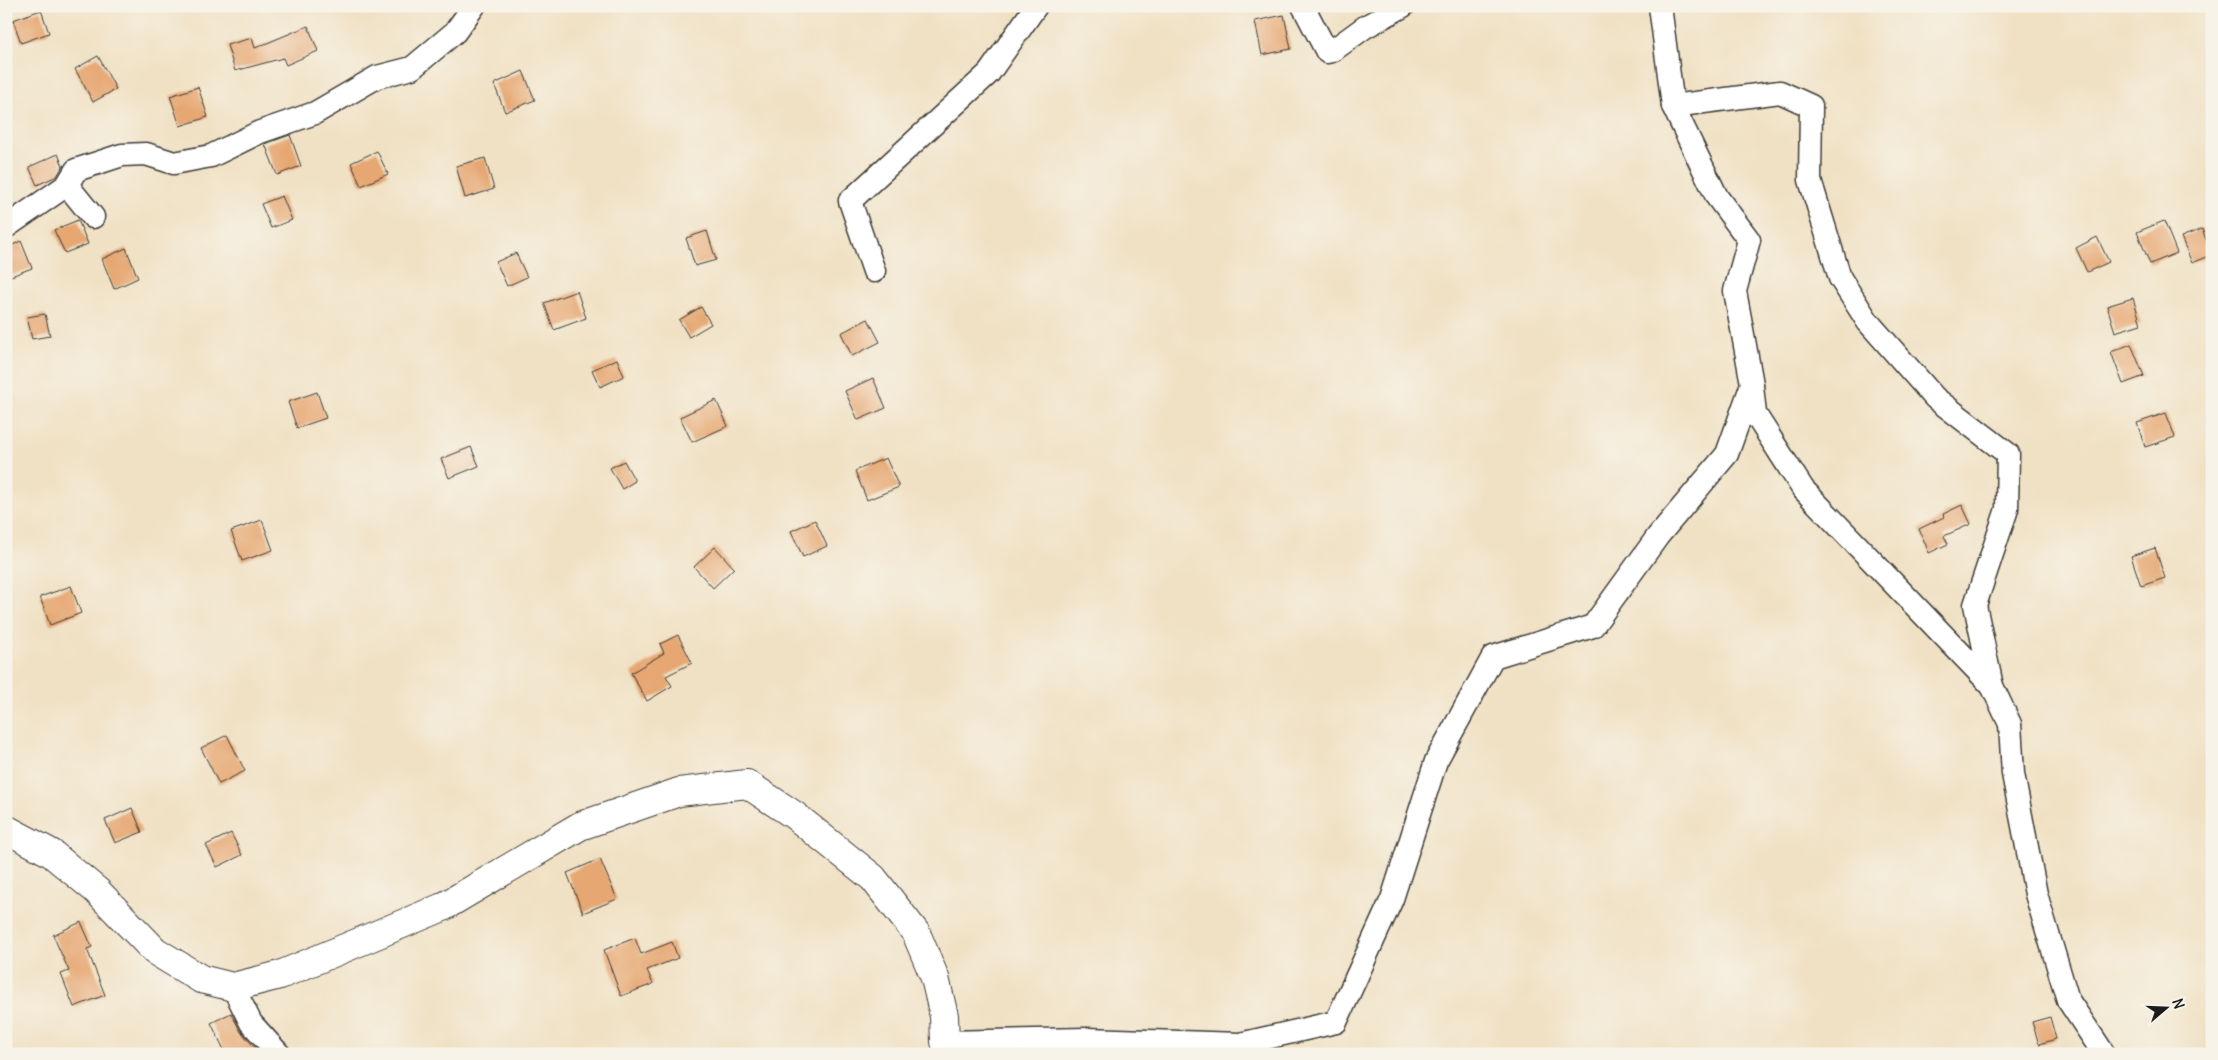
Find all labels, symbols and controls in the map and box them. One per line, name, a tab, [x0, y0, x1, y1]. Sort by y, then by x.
north arrow	[2140, 982, 2190, 1032]
text: N	[2168, 996, 2188, 1011]

